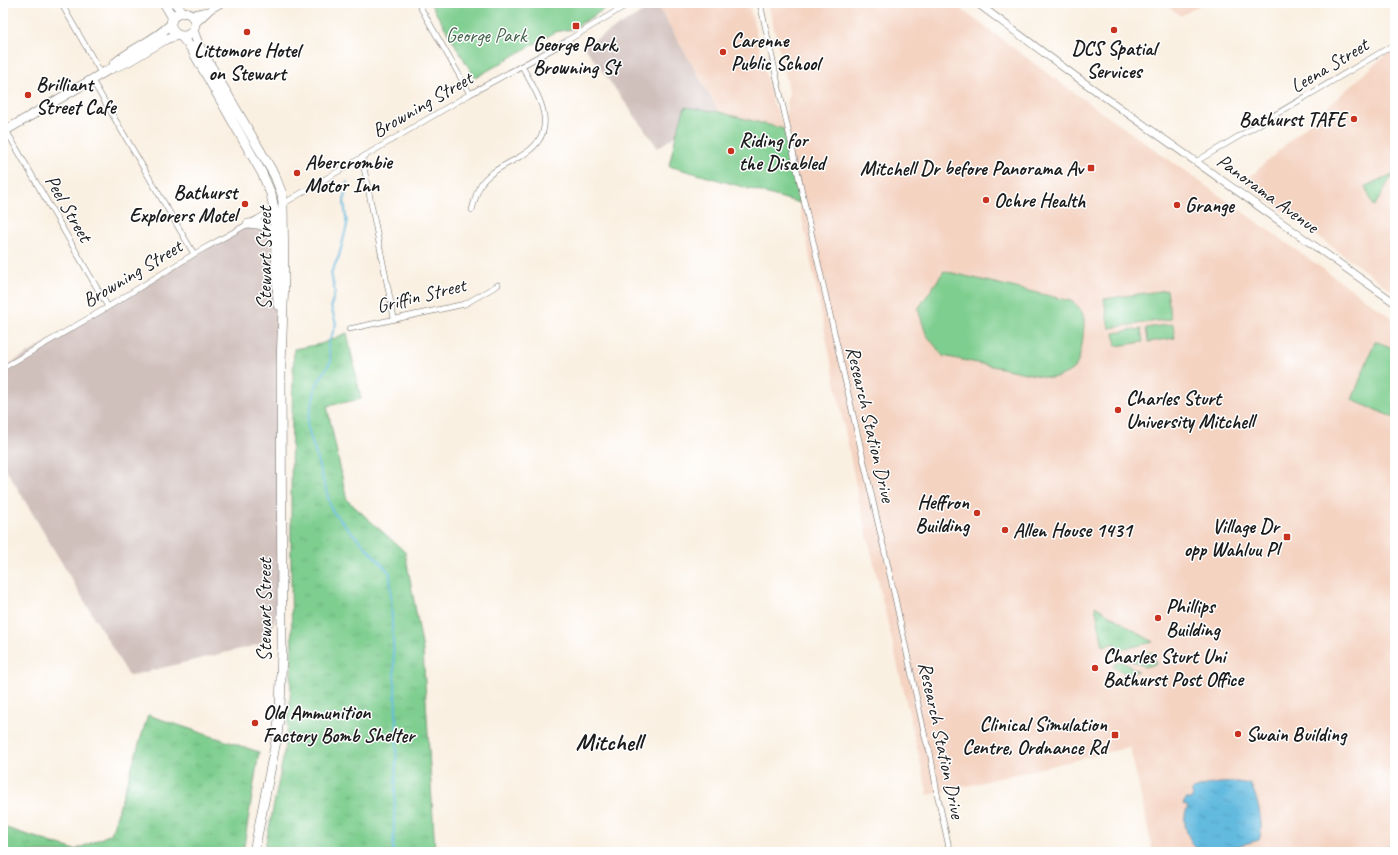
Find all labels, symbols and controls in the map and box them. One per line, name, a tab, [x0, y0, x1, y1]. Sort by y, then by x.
marker: George Park, Browning St	[571, 21, 581, 31]
park label: George Park	[446, 23, 528, 48]
marker: DCS Spatial Services	[1109, 25, 1119, 35]
marker: Littomore Hotel on Stewart	[242, 27, 252, 37]
place label: Carenne Public School	[731, 28, 823, 76]
street label: Leena Street	[1286, 31, 1375, 98]
place label: George Park, Browning St	[533, 32, 622, 80]
place label: DCS Spatial Services	[1072, 36, 1160, 84]
place label: Littomore Hotel on Stewart	[194, 38, 303, 86]
marker: Carenne Public School	[718, 47, 728, 57]
street label: Browning Street	[368, 64, 479, 143]
place label: Brilliant Street Cafe	[36, 72, 118, 120]
marker: Brilliant Street Cafe	[23, 90, 33, 100]
place label: Bathurst TAFE	[1239, 107, 1350, 132]
marker: Bathurst TAFE	[1349, 114, 1359, 124]
place label: Riding for the Disabled	[739, 128, 829, 176]
marker: Riding for the Disabled	[726, 146, 736, 156]
street label: Panorama Avenue	[1212, 148, 1325, 239]
place label: Abercrombie Motor Inn	[305, 150, 394, 198]
place label: Mitchell Dr before Panorama Av	[860, 156, 1085, 181]
marker: Mitchell Dr before Panorama Av	[1086, 163, 1096, 173]
marker: Abercrombie Motor Inn	[292, 168, 302, 178]
street label: Peel Street	[39, 170, 99, 248]
place label: Bathurst Explorers Motel	[129, 180, 240, 228]
place label: Ochre Health	[994, 188, 1086, 213]
place label: Grange	[1185, 193, 1235, 218]
marker: Ochre Health	[981, 195, 991, 205]
marker: Bathurst Explorers Motel	[240, 199, 250, 209]
marker: Grange	[1172, 200, 1182, 210]
street label: Stewart Street	[252, 204, 277, 310]
street label: Browning Street	[78, 233, 189, 313]
street label: Griffin Street	[374, 272, 471, 319]
street label: Research Station Drive	[840, 344, 901, 506]
place label: Charles Sturt University Mitchell	[1126, 386, 1257, 434]
marker: Charles Sturt University Mitchell	[1113, 405, 1123, 415]
place label: Heffron Building	[915, 490, 971, 538]
marker: Heffron Building	[972, 508, 982, 518]
place label: Village Dr opp Wahluu Pl	[1184, 514, 1282, 562]
place label: Allen House 1431	[1013, 518, 1134, 543]
marker: Allen House 1431	[1000, 525, 1010, 535]
marker: Village Dr opp Wahluu Pl	[1282, 532, 1292, 542]
street label: Stewart Street	[252, 556, 277, 662]
place label: Phillips Building	[1166, 594, 1221, 642]
marker: Phillips Building	[1153, 613, 1163, 623]
place label: Charles Sturt Uni Bathurst Post Office	[1103, 644, 1245, 692]
street label: Research Station Drive	[913, 660, 971, 822]
marker: Charles Sturt Uni Bathurst Post Office	[1090, 663, 1100, 673]
place label: Old Ammunition Factory Bomb Shelter	[263, 700, 417, 748]
place label: Clinical Simulation Centre, Ordnance Rd	[962, 712, 1111, 760]
marker: Old Ammunition Factory Bomb Shelter	[250, 718, 260, 728]
place label: Swain Building	[1246, 722, 1348, 747]
district label: Mitchell	[576, 727, 647, 757]
marker: Swain Building	[1233, 729, 1243, 739]
marker: Clinical Simulation Centre, Ordnance Rd	[1110, 730, 1120, 740]

